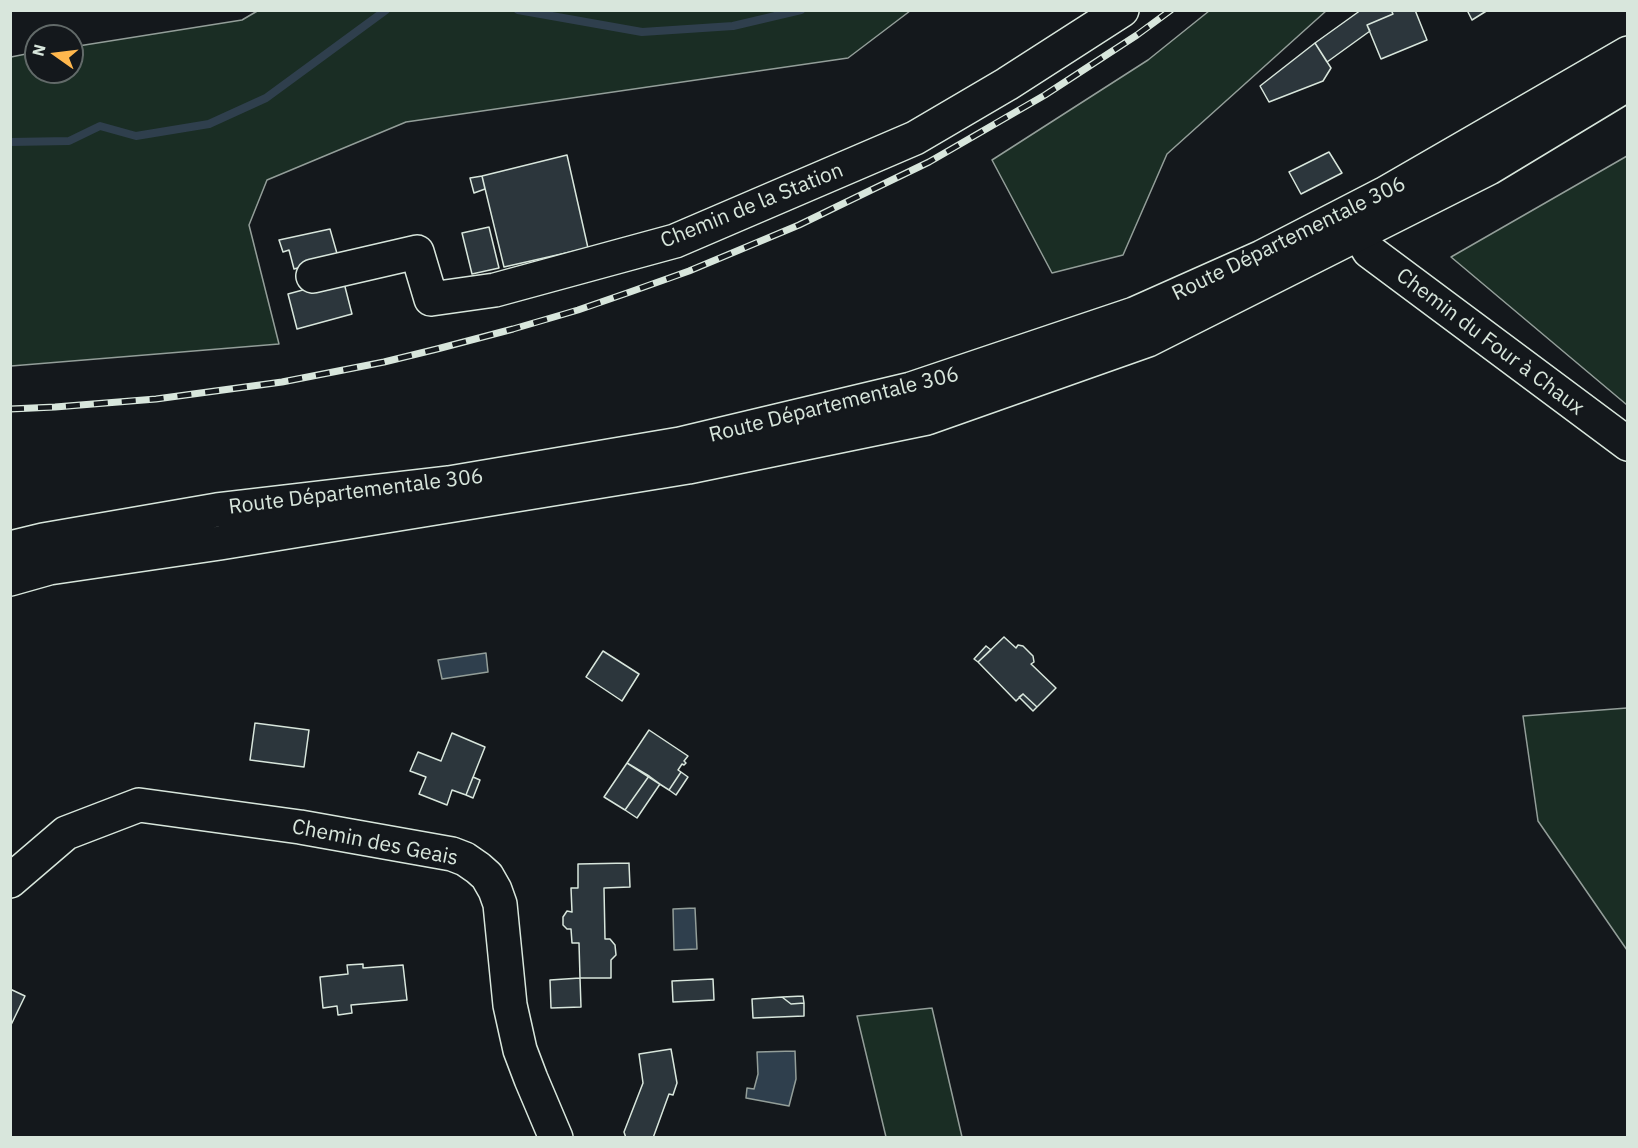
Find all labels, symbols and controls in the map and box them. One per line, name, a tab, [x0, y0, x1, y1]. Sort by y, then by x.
north arrow	[24, 24, 84, 84]
text: N	[27, 42, 50, 58]
street label: Chemin de la Station	[657, 158, 847, 254]
street label: Route Départementale 306	[1168, 171, 1410, 307]
street label: Chemin du Four à Chaux	[1391, 263, 1589, 421]
street label: Route Départementale 306	[706, 362, 962, 448]
street label: Route Départementale 306	[227, 464, 485, 520]
street label: Chemin des Geais	[290, 815, 460, 871]

